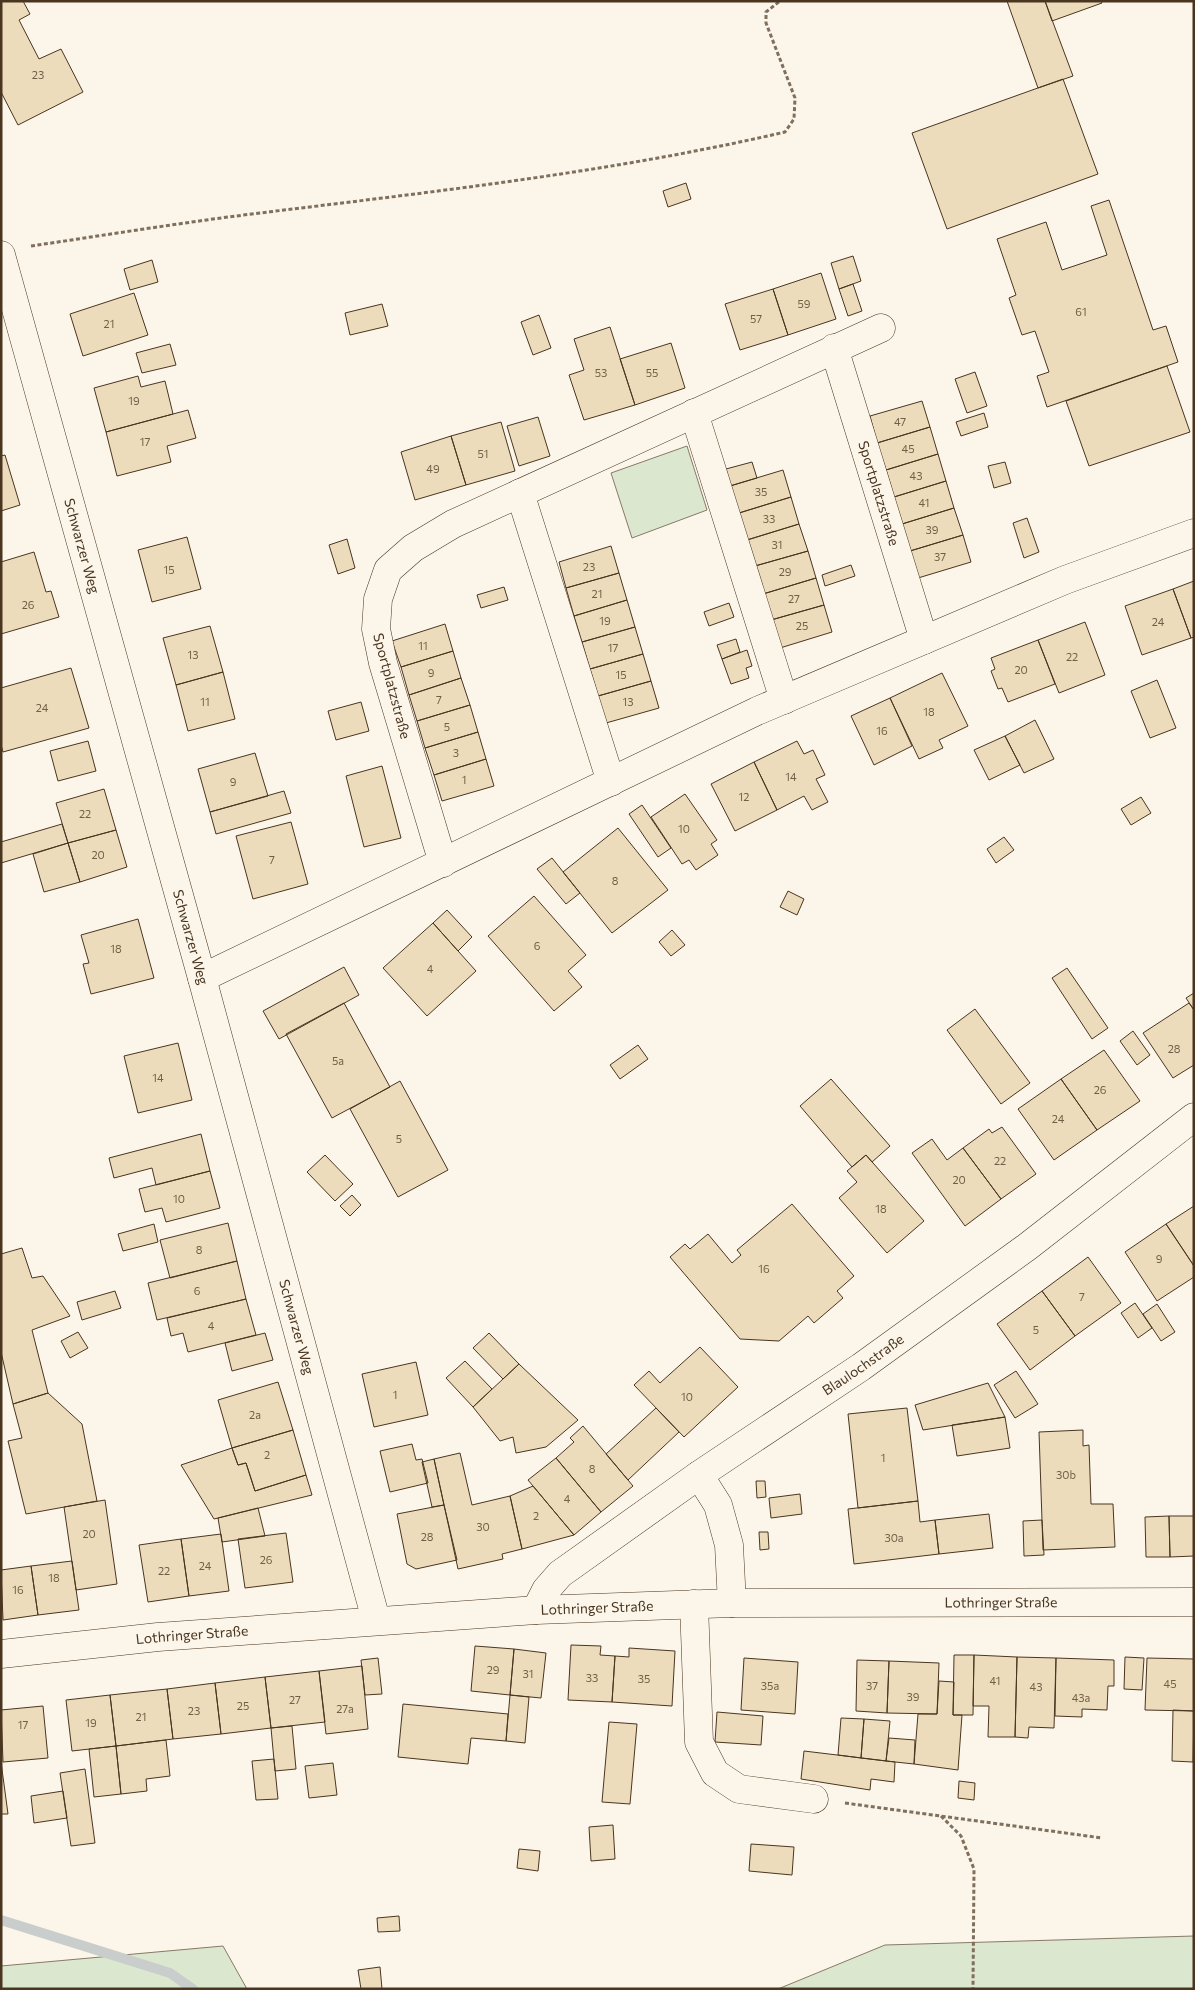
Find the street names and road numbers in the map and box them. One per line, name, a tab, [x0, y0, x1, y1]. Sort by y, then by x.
street label: Sportplatzstraße	[855, 439, 903, 548]
street label: Schwarzer Weg	[61, 496, 104, 596]
street label: Sportplatzstraße	[370, 631, 415, 741]
street label: Schwarzer Weg	[170, 888, 213, 987]
street label: Schwarzer Weg	[276, 1277, 318, 1377]
street label: Blaulochstraße	[819, 1330, 907, 1398]
street label: Lothringer Straße	[945, 1593, 1057, 1611]
street label: Lothringer Straße	[540, 1597, 654, 1618]
street label: Lothringer Straße	[135, 1622, 249, 1647]

